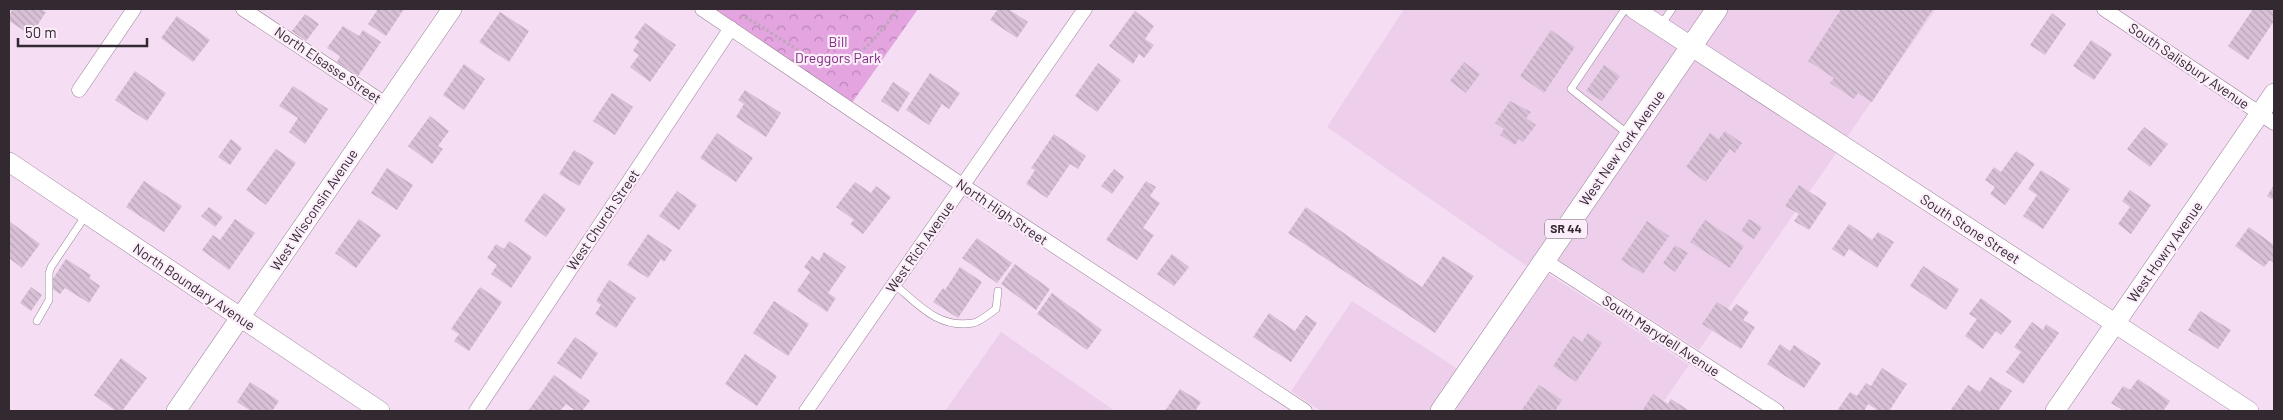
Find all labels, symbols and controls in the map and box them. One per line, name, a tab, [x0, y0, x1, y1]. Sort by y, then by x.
scale bar	[18, 15, 146, 47]
street label: South Salisbury Avenue	[2126, 19, 2253, 112]
text: 50 m	[25, 23, 57, 41]
street label: North Elsasse Street	[272, 23, 385, 107]
park label: Bill Dreggors Park	[795, 33, 881, 66]
street label: West New York Avenue	[1575, 87, 1668, 209]
street label: West Wisconsin Avenue	[266, 145, 361, 274]
street label: West Church Street	[563, 166, 643, 273]
street label: North High Street	[953, 175, 1051, 248]
street label: South Stone Street	[1917, 190, 2023, 267]
street label: West Rich Avenue	[882, 198, 957, 296]
street label: West Howry Avenue	[2123, 198, 2206, 305]
road number: SR 44	[1545, 220, 1587, 238]
street label: North Boundary Avenue	[130, 239, 258, 334]
street label: South Marydell Avenue	[1599, 291, 1723, 380]

